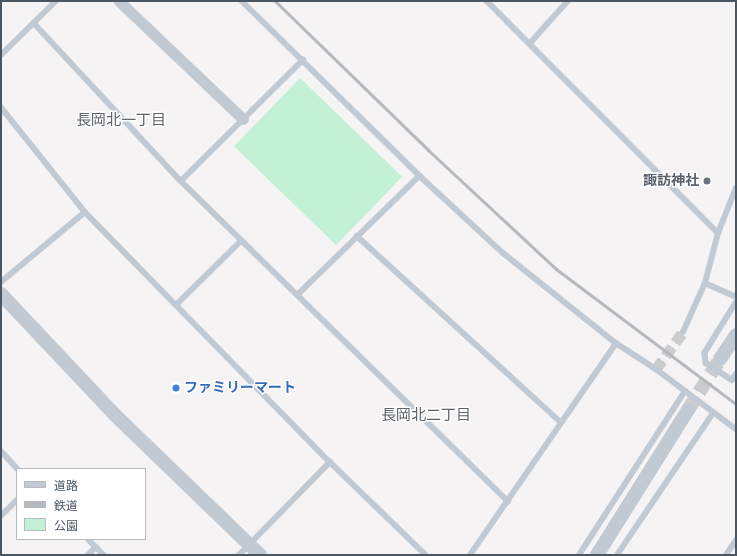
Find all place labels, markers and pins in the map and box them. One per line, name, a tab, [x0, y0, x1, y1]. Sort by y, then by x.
place label: 諏訪神社	[643, 173, 699, 189]
marker: 諏訪神社	[702, 176, 712, 186]
place label: ファミリーマート	[184, 380, 296, 396]
marker: ファミリーマート	[171, 383, 181, 393]

